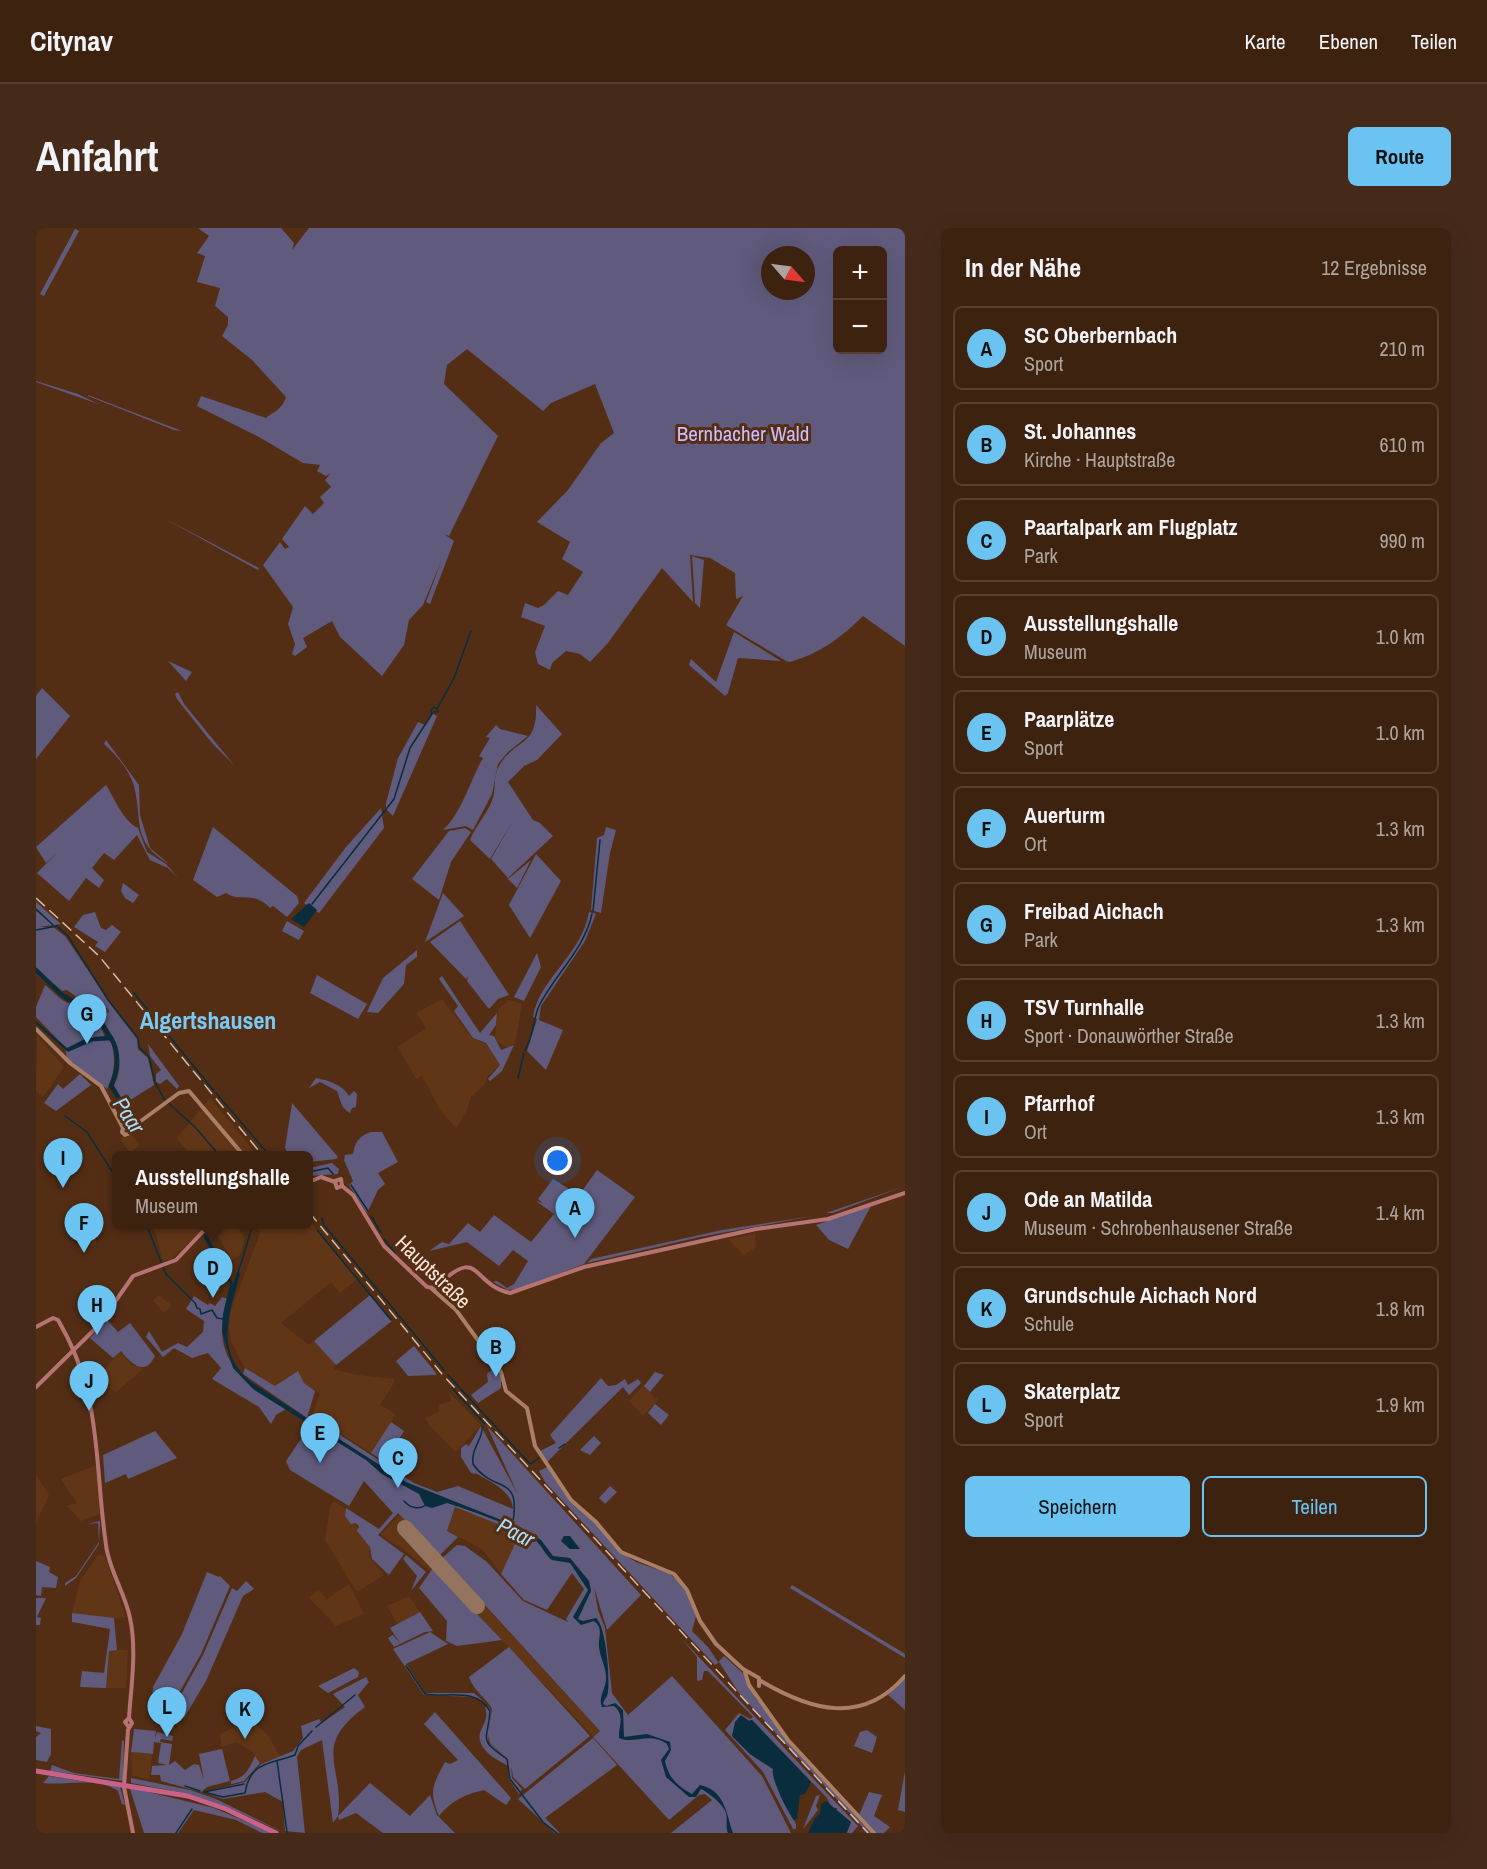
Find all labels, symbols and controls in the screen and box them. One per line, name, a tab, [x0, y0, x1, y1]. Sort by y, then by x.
text: Citynav	[30, 22, 113, 60]
text: Karte	[1245, 27, 1286, 56]
text: Ebenen	[1319, 27, 1378, 56]
text: Teilen	[1411, 27, 1457, 56]
button: Route	[1348, 127, 1451, 186]
text: Anfahrt	[36, 128, 158, 184]
north arrow	[761, 246, 815, 300]
map controls	[833, 246, 887, 354]
button: +	[833, 246, 887, 300]
text: In der Nähe	[965, 250, 1081, 285]
text: 12 Ergebnisse	[1321, 254, 1427, 281]
button: −	[833, 300, 887, 354]
text: SC Oberbernbach	[1024, 320, 1177, 350]
text: A	[981, 335, 992, 362]
text: 210 m	[1379, 335, 1425, 362]
text: Sport	[1024, 350, 1063, 377]
text: St. Johannes	[1024, 416, 1136, 446]
park label: Bernbacher Wald	[677, 419, 809, 448]
text: B	[981, 431, 992, 458]
text: 610 m	[1379, 431, 1425, 458]
text: Kirche · Hauptstraße	[1024, 446, 1175, 473]
text: Paartalpark am Flugplatz	[1024, 512, 1238, 542]
text: C	[981, 527, 992, 554]
text: 990 m	[1379, 527, 1425, 554]
text: Park	[1024, 542, 1058, 569]
text: Ausstellungshalle	[1024, 608, 1178, 638]
text: D	[981, 623, 992, 650]
text: 1.0 km	[1376, 623, 1425, 650]
text: Museum	[1024, 638, 1087, 665]
text: Paarplätze	[1024, 704, 1114, 734]
text: E	[981, 719, 992, 746]
text: 1.0 km	[1376, 719, 1425, 746]
text: Sport	[1024, 734, 1063, 761]
text: Auerturm	[1024, 800, 1105, 830]
text: F	[981, 815, 992, 842]
text: 1.3 km	[1376, 815, 1425, 842]
text: Ort	[1024, 830, 1047, 857]
text: Freibad Aichach	[1024, 896, 1164, 926]
text: G	[980, 911, 993, 938]
text: 1.3 km	[1376, 911, 1425, 938]
text: Park	[1024, 926, 1058, 953]
text: TSV Turnhalle	[1024, 992, 1144, 1022]
pin: G	[68, 994, 106, 1044]
district label: Algertshausen	[140, 1004, 276, 1036]
text: H	[981, 1007, 992, 1034]
text: 1.3 km	[1376, 1007, 1425, 1034]
text: Sport · Donauwörther Straße	[1024, 1022, 1234, 1049]
text: Pfarrhof	[1024, 1088, 1094, 1118]
water label: Paar	[106, 1091, 152, 1140]
text: I	[984, 1103, 989, 1130]
text: 1.3 km	[1376, 1103, 1425, 1130]
text: Ort	[1024, 1118, 1047, 1145]
pin: I	[44, 1138, 82, 1188]
your location	[543, 1146, 572, 1175]
popup	[112, 1151, 313, 1229]
text: Ausstellungshalle	[135, 1162, 290, 1192]
text: Ode an Matilda	[1024, 1184, 1152, 1214]
pin: A	[556, 1188, 594, 1238]
text: Museum	[135, 1192, 198, 1219]
text: J	[982, 1199, 991, 1226]
text: 1.4 km	[1376, 1199, 1425, 1226]
pin: F	[64, 1204, 104, 1253]
text: Museum · Schrobenhausener Straße	[1024, 1214, 1293, 1241]
street label: Hauptstraße	[389, 1228, 478, 1315]
pin: D	[194, 1248, 232, 1298]
text: Grundschule Aichach Nord	[1024, 1280, 1257, 1310]
pin: H	[78, 1286, 116, 1335]
text: K	[981, 1295, 992, 1322]
text: 1.8 km	[1376, 1295, 1425, 1322]
text: Schule	[1024, 1310, 1074, 1337]
pin: B	[476, 1328, 516, 1377]
pin: J	[70, 1362, 108, 1411]
text: Skaterplatz	[1024, 1376, 1120, 1406]
text: L	[981, 1391, 992, 1418]
text: 1.9 km	[1376, 1391, 1425, 1418]
text: Sport	[1024, 1406, 1063, 1433]
pin: E	[300, 1414, 340, 1463]
pin: C	[378, 1438, 418, 1488]
button: Speichern	[965, 1476, 1190, 1537]
button: Teilen	[1202, 1476, 1427, 1537]
water label: Paar	[492, 1510, 541, 1554]
pin: L	[148, 1688, 186, 1737]
pin: K	[226, 1690, 264, 1739]

